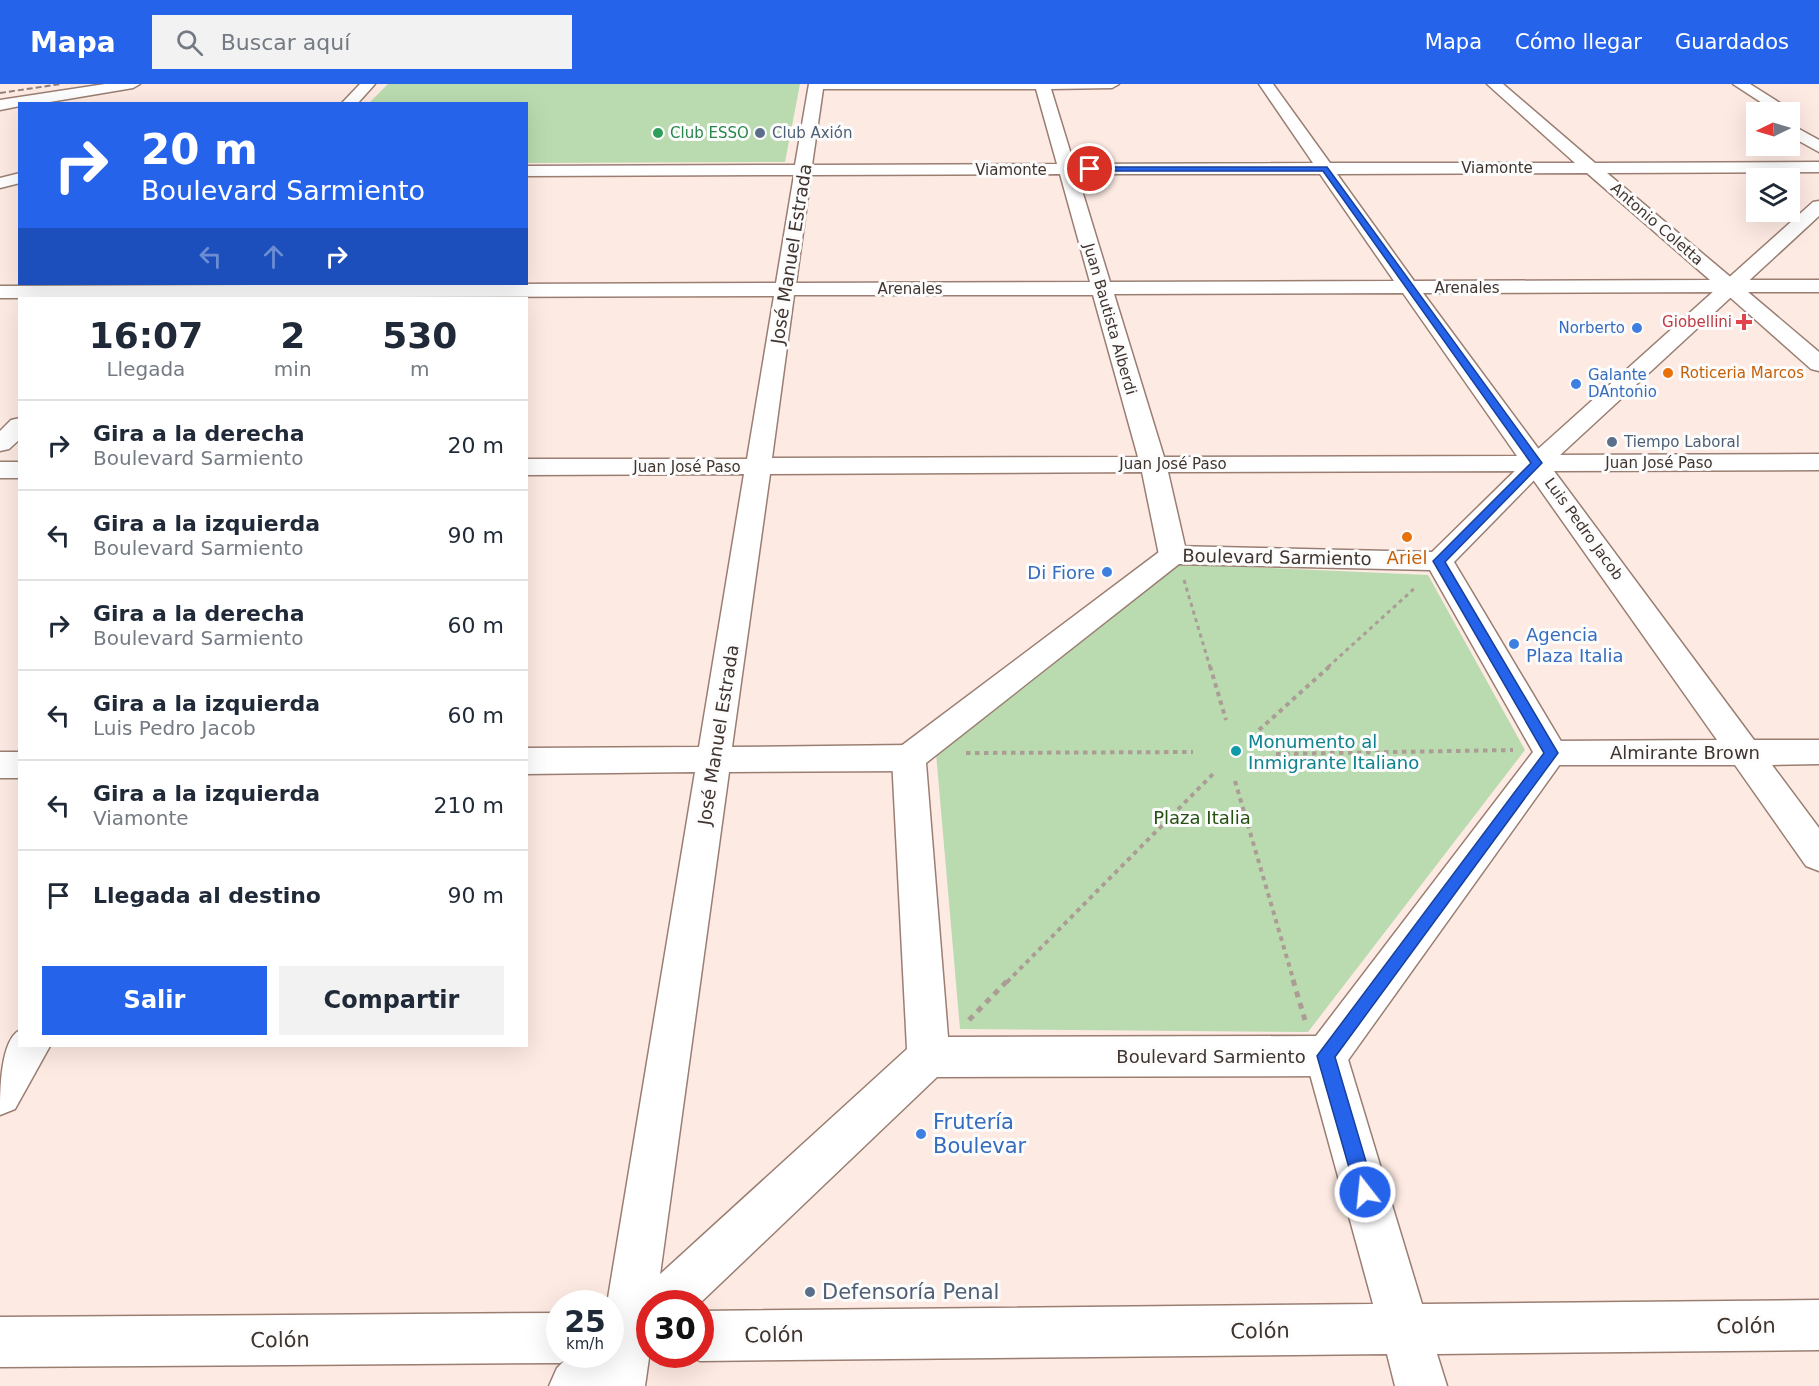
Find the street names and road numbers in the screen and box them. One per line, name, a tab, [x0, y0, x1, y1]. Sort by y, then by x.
street label: Viamonte	[1461, 159, 1533, 177]
street label: Viamonte	[975, 161, 1047, 179]
street label: José Manuel Estrada	[766, 162, 816, 347]
street label: Antonio Coletta	[1607, 179, 1707, 269]
street label: Juan Bautista Alberdi	[1079, 240, 1140, 397]
street label: Arenales	[1434, 279, 1500, 297]
street label: Arenales	[877, 280, 943, 298]
street label: Juan José Paso	[1604, 454, 1713, 472]
street label: Juan José Paso	[1118, 455, 1227, 473]
street label: Juan José Paso	[632, 458, 741, 476]
street label: Luis Pedro Jacob	[1541, 474, 1627, 584]
street label: Boulevard Sarmiento	[1182, 545, 1372, 569]
street label: José Manuel Estrada	[693, 643, 743, 828]
street label: Almirante Brown	[1610, 742, 1760, 763]
street label: Boulevard Sarmiento	[1116, 1046, 1306, 1067]
street label: Colón	[1716, 1313, 1776, 1339]
street label: Colón	[1230, 1318, 1290, 1344]
street label: Colón	[744, 1322, 804, 1348]
street label: Colón	[250, 1327, 310, 1353]

